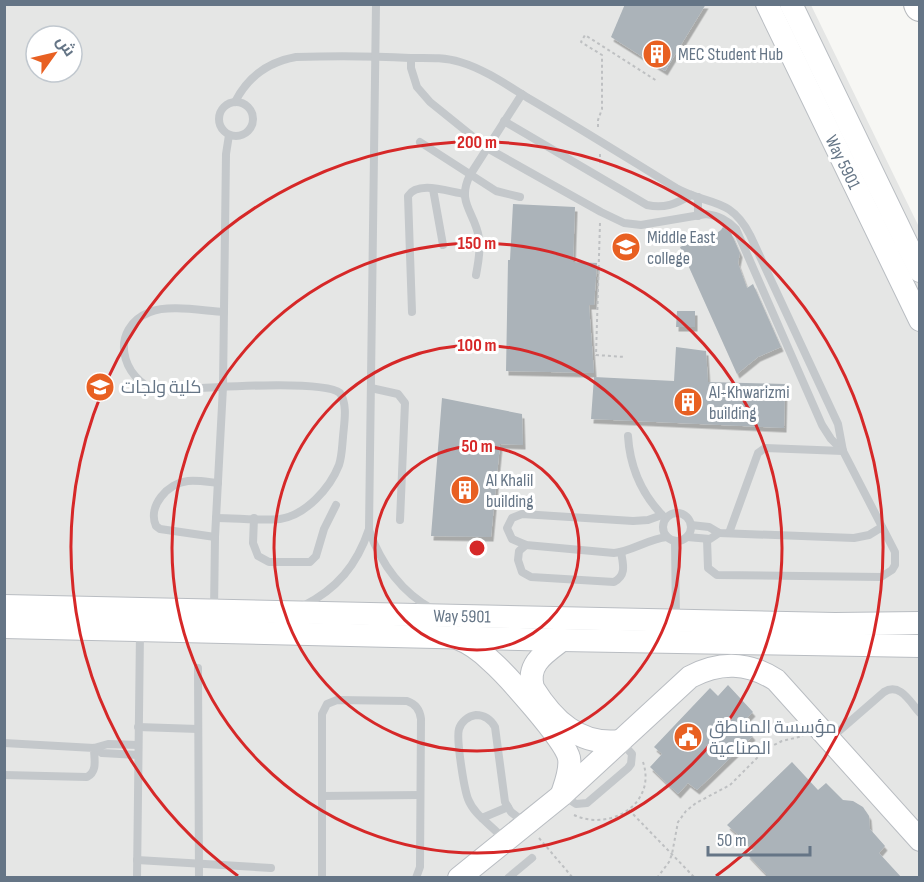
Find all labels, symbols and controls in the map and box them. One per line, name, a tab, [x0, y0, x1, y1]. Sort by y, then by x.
north arrow	[24, 24, 84, 84]
text: ش	[52, 33, 79, 60]
building icon: MEC Student Hub	[641, 38, 673, 70]
place label: MEC Student Hub	[678, 44, 783, 65]
text: 200 m	[457, 132, 497, 153]
street label: Way 5901	[821, 132, 865, 193]
place label: Middle East college	[647, 227, 716, 269]
school or university icon: Middle East college	[610, 231, 642, 263]
text: 150 m	[458, 233, 496, 254]
text: 100 m	[458, 335, 497, 356]
school or university icon: كلية ولجات	[84, 371, 116, 403]
place label: كلية ولجات	[121, 377, 201, 398]
place label: Al-Khwarizmi building	[708, 382, 789, 424]
building icon: Al-Khwarizmi building	[672, 386, 704, 418]
text: 50 m	[461, 436, 493, 457]
place label: Al Khalil building	[485, 470, 533, 512]
building icon: Al Khalil building	[449, 474, 481, 506]
centre of rings	[467, 538, 487, 558]
street label: Way 5901	[433, 606, 492, 628]
place label: مؤسسة المناطق الصناعية	[709, 717, 837, 759]
public building icon: مؤسسة المناطق الصناعية	[672, 721, 704, 753]
scale bar	[708, 819, 810, 857]
text: 50 m	[717, 830, 747, 851]

